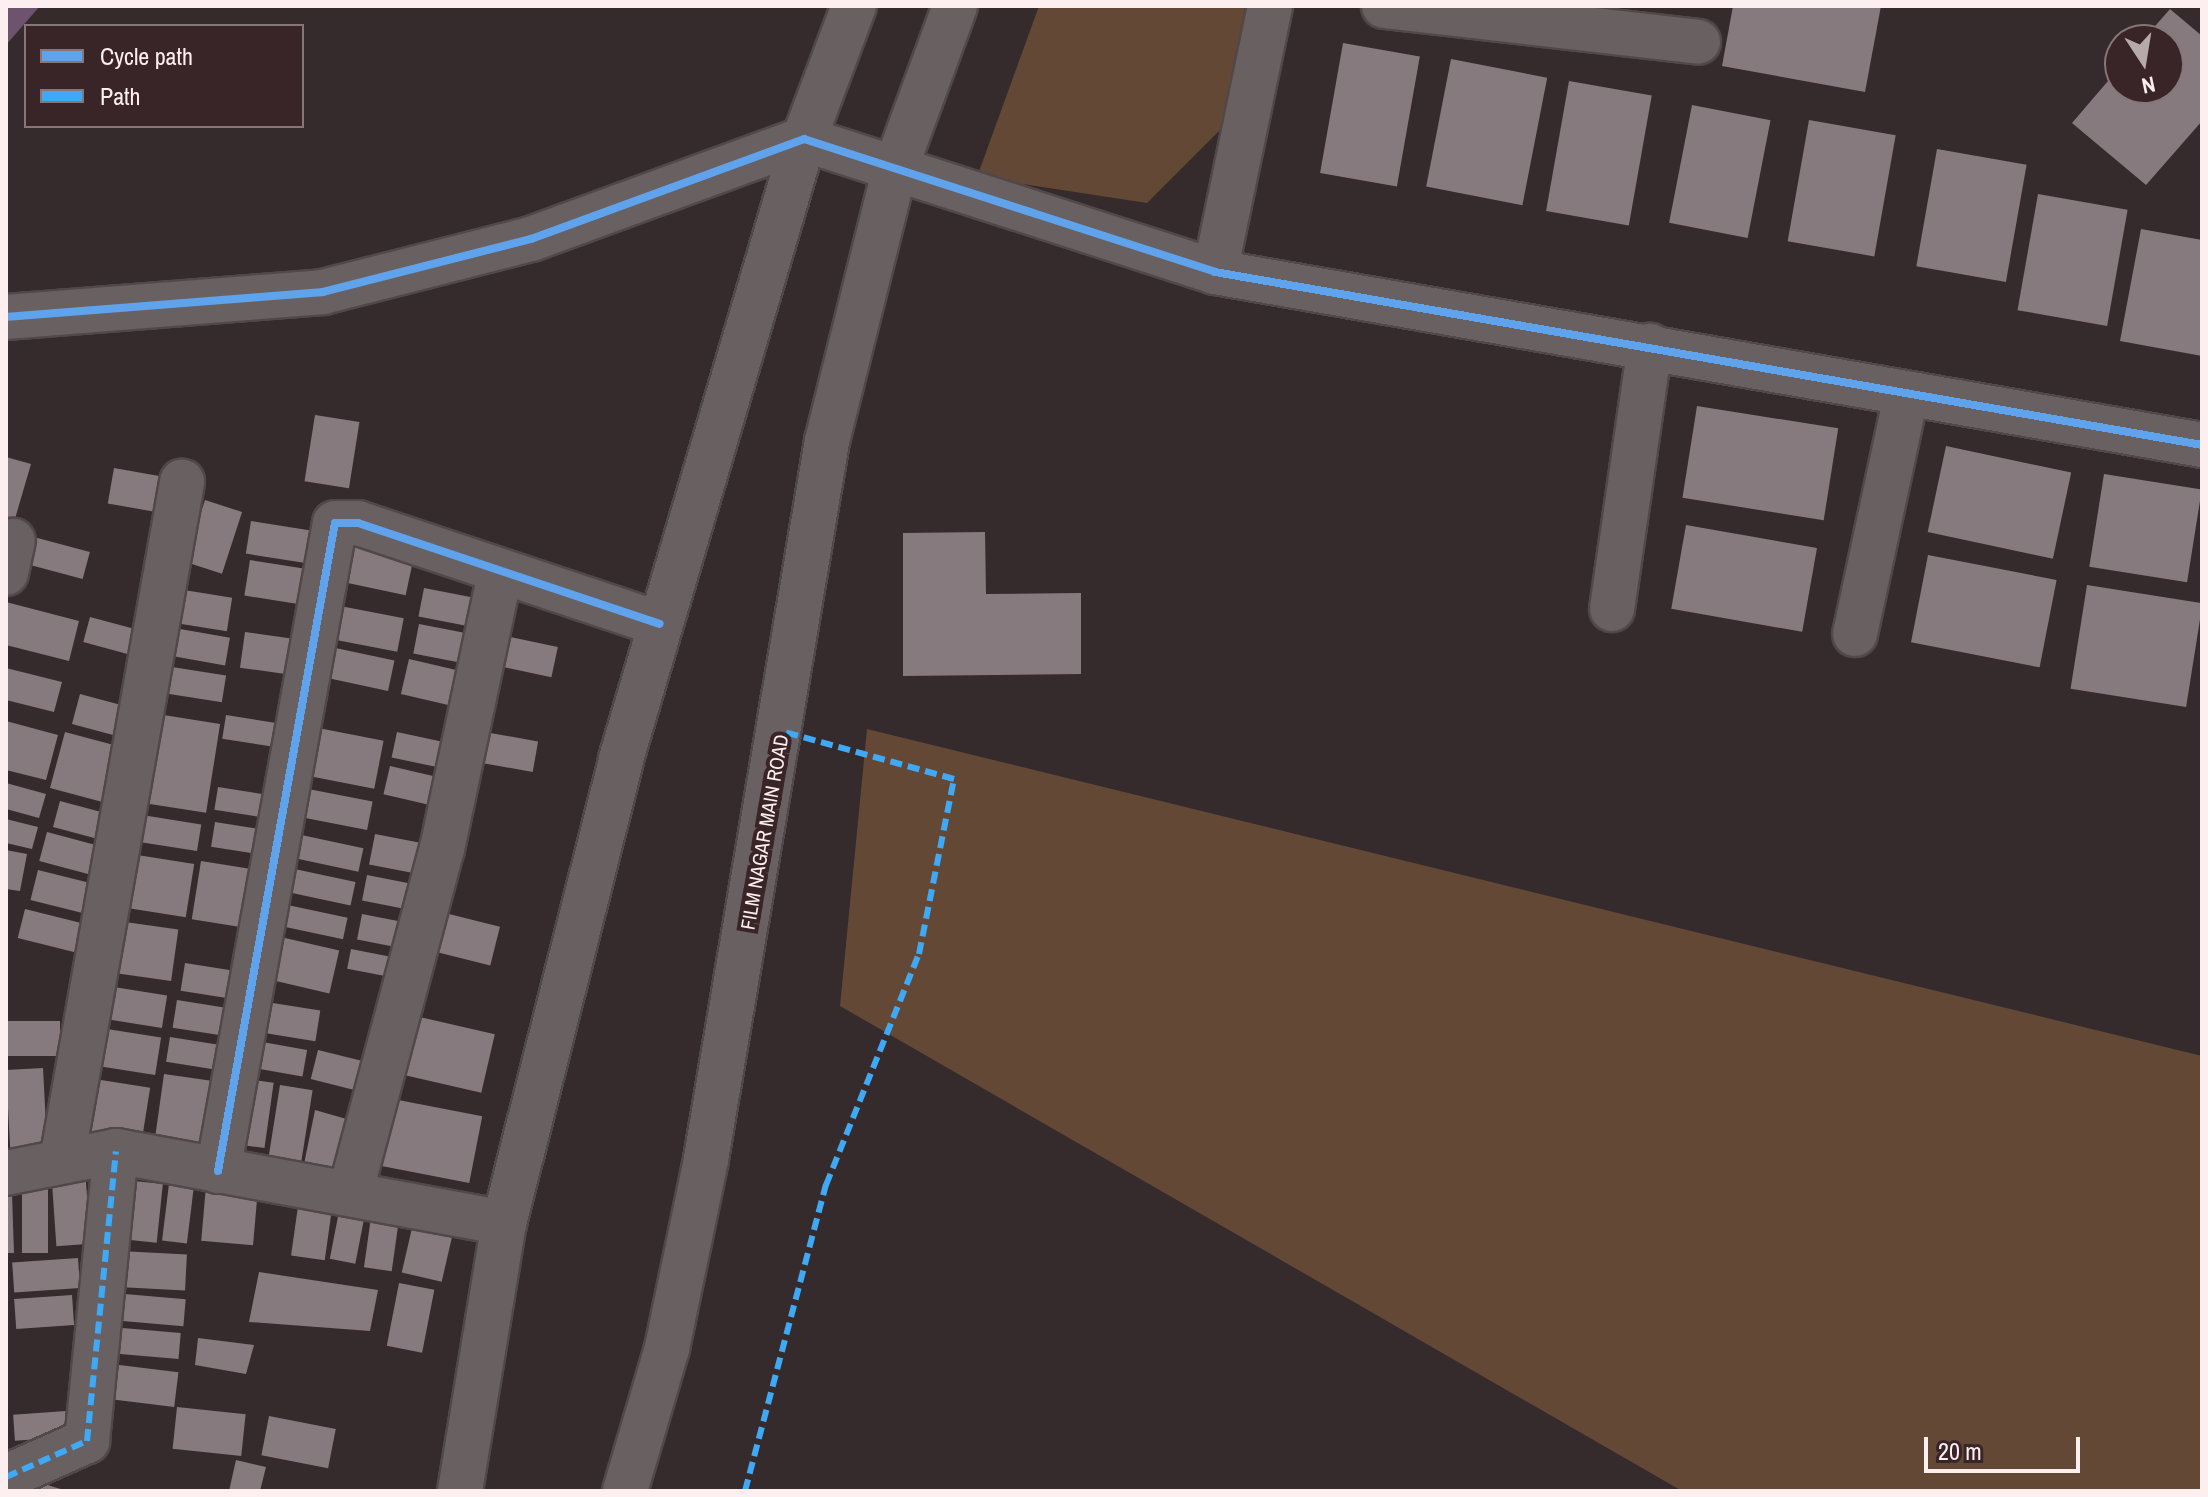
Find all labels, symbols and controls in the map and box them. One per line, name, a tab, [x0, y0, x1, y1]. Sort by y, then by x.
legend	[24, 24, 304, 128]
north arrow	[2104, 24, 2184, 104]
text: Cycle path	[100, 40, 193, 72]
text: N	[2139, 69, 2158, 102]
text: Path	[100, 80, 141, 112]
street label: FILM NAGAR MAIN ROAD	[735, 733, 793, 931]
scale bar	[1928, 1421, 2084, 1471]
text: 20 m	[1938, 1435, 1982, 1467]

